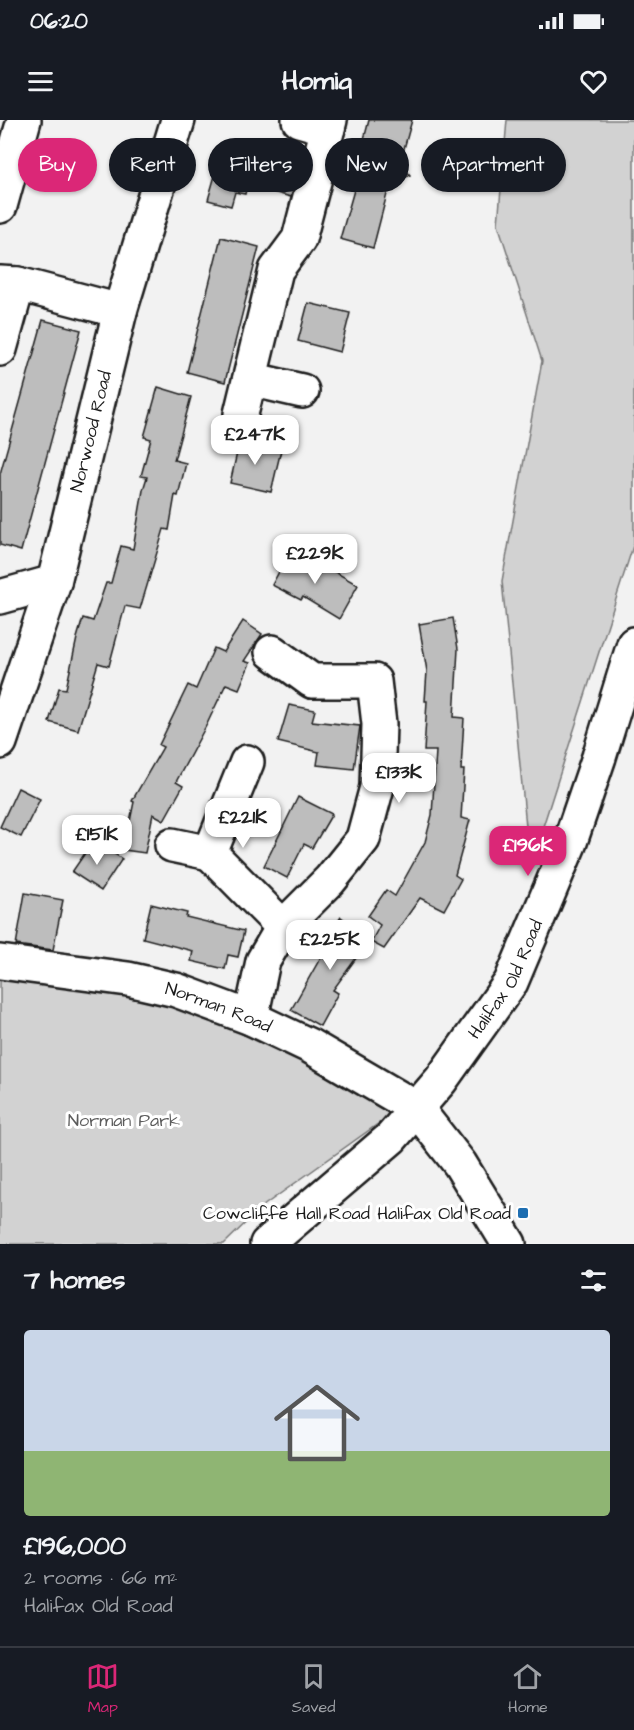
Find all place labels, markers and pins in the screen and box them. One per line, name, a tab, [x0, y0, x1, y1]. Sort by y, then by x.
pin: £247K	[213, 415, 297, 466]
pin: £229K	[273, 534, 357, 585]
pin: £133K	[357, 753, 441, 804]
pin: £221K	[201, 798, 285, 849]
pin: £151K	[55, 815, 139, 866]
pin: £196K	[486, 826, 570, 877]
pin: £225K	[288, 920, 372, 971]
place label: Cowcliffe Hall Road Halifax Old Road	[203, 1201, 511, 1226]
marker: Cowcliffe Hall Road Halifax Old Road	[516, 1206, 530, 1220]

